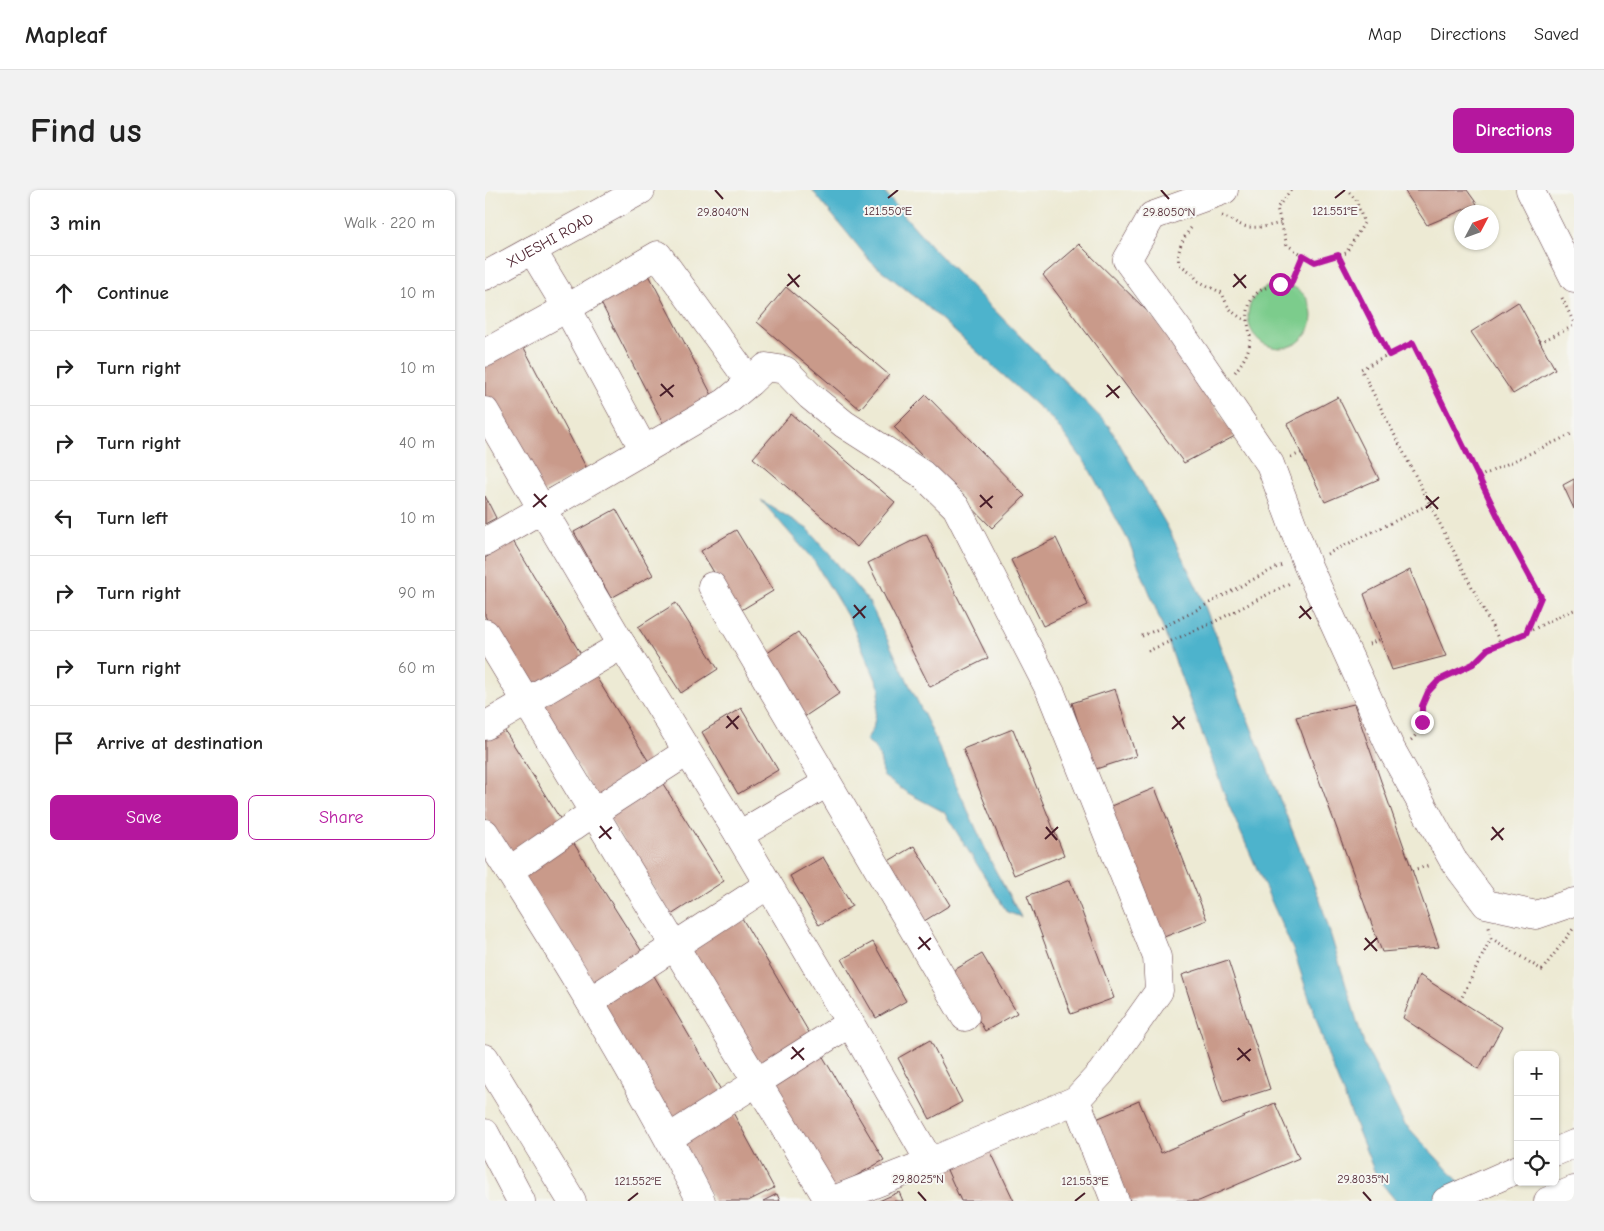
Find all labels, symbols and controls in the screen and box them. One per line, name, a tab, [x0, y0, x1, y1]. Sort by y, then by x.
text: Mapleaf	[25, 21, 106, 49]
text: Map	[1368, 24, 1402, 45]
text: Directions	[1430, 24, 1506, 45]
text: Saved	[1534, 24, 1579, 45]
button: Directions	[1453, 108, 1574, 153]
text: Find us	[30, 110, 142, 151]
text: 121.550°E	[864, 204, 912, 218]
text: 121.551°E	[1312, 204, 1358, 218]
text: 29.8040°N	[697, 205, 749, 219]
text: 29.8050°N	[1143, 205, 1195, 219]
north arrow	[1454, 205, 1499, 250]
street label: XUESHI ROAD	[503, 209, 596, 271]
text: 3 min	[50, 211, 101, 235]
text: Walk · 220 m	[344, 214, 435, 232]
route start	[1269, 273, 1292, 296]
icon: ahead	[50, 279, 78, 307]
text: Continue	[97, 282, 169, 304]
text: 10 m	[400, 284, 435, 302]
icon: right	[50, 354, 78, 382]
text: Turn right	[97, 357, 181, 379]
text: 10 m	[400, 359, 435, 377]
icon: right	[50, 429, 78, 457]
text: Turn right	[97, 432, 181, 454]
text: 40 m	[399, 434, 435, 452]
icon: left	[50, 504, 78, 532]
text: Turn left	[97, 507, 168, 529]
text: 10 m	[400, 509, 435, 527]
icon: right	[50, 579, 78, 607]
text: Turn right	[97, 582, 181, 604]
text: 90 m	[398, 584, 435, 602]
icon: right	[50, 654, 78, 682]
text: Turn right	[97, 657, 181, 679]
text: 60 m	[398, 659, 435, 677]
route end	[1411, 711, 1434, 734]
icon: arrive	[50, 729, 78, 757]
text: Arrive at destination	[97, 732, 263, 754]
button: Save	[50, 795, 238, 840]
button: Share	[248, 795, 435, 840]
map controls	[1514, 1051, 1559, 1186]
button: +	[1514, 1051, 1559, 1096]
button: −	[1514, 1096, 1559, 1141]
button: locate	[1514, 1141, 1559, 1186]
text: 29.8025°N	[892, 1172, 944, 1186]
text: 29.8035°N	[1337, 1172, 1389, 1186]
text: 121.552°E	[614, 1174, 662, 1188]
text: 121.553°E	[1062, 1174, 1108, 1188]

